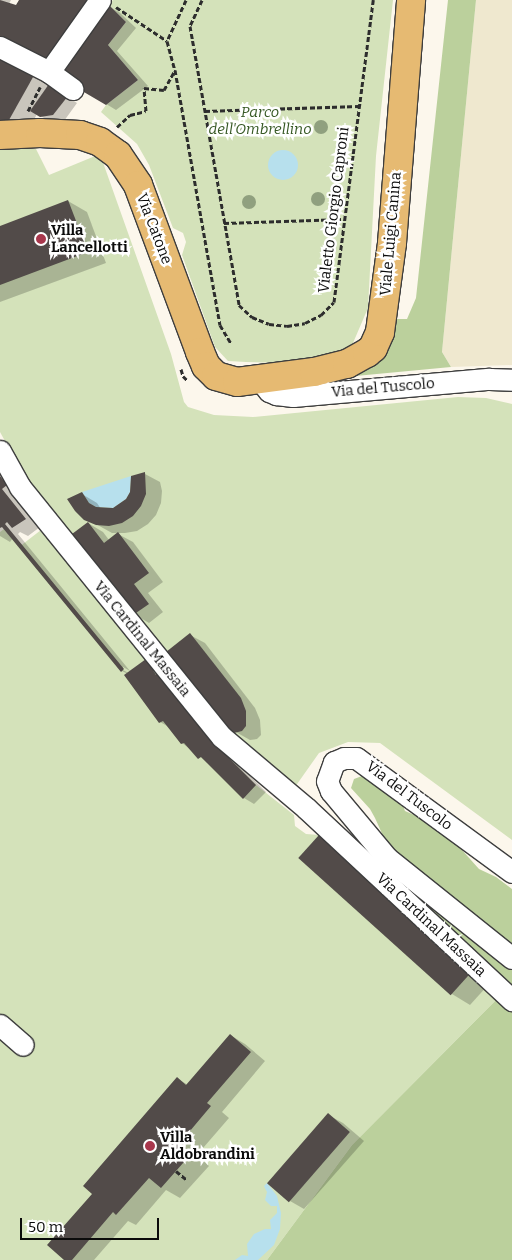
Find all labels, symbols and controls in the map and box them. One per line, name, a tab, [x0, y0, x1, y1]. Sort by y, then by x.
park label: Parco dell'Ombrellino	[208, 103, 312, 138]
street label: Vialetto Giorgio Caproni	[315, 126, 353, 294]
street label: Viale Luigi Canina	[377, 171, 405, 297]
street label: Via Catone	[132, 191, 176, 267]
place label: Villa Lancellotti	[51, 221, 128, 256]
marker: Villa Lancellotti	[35, 233, 47, 245]
street label: Via del Tuscolo	[331, 375, 435, 401]
street label: Via Cardinal Massaia	[90, 577, 194, 701]
street label: Via del Tuscolo	[362, 758, 456, 834]
street label: Via Cardinal Massaia	[372, 869, 490, 981]
place label: Villa Aldobrandini	[160, 1128, 255, 1163]
marker: Villa Aldobrandini	[144, 1140, 156, 1152]
scale bar	[22, 1208, 161, 1240]
text: 50 m	[28, 1218, 63, 1236]

